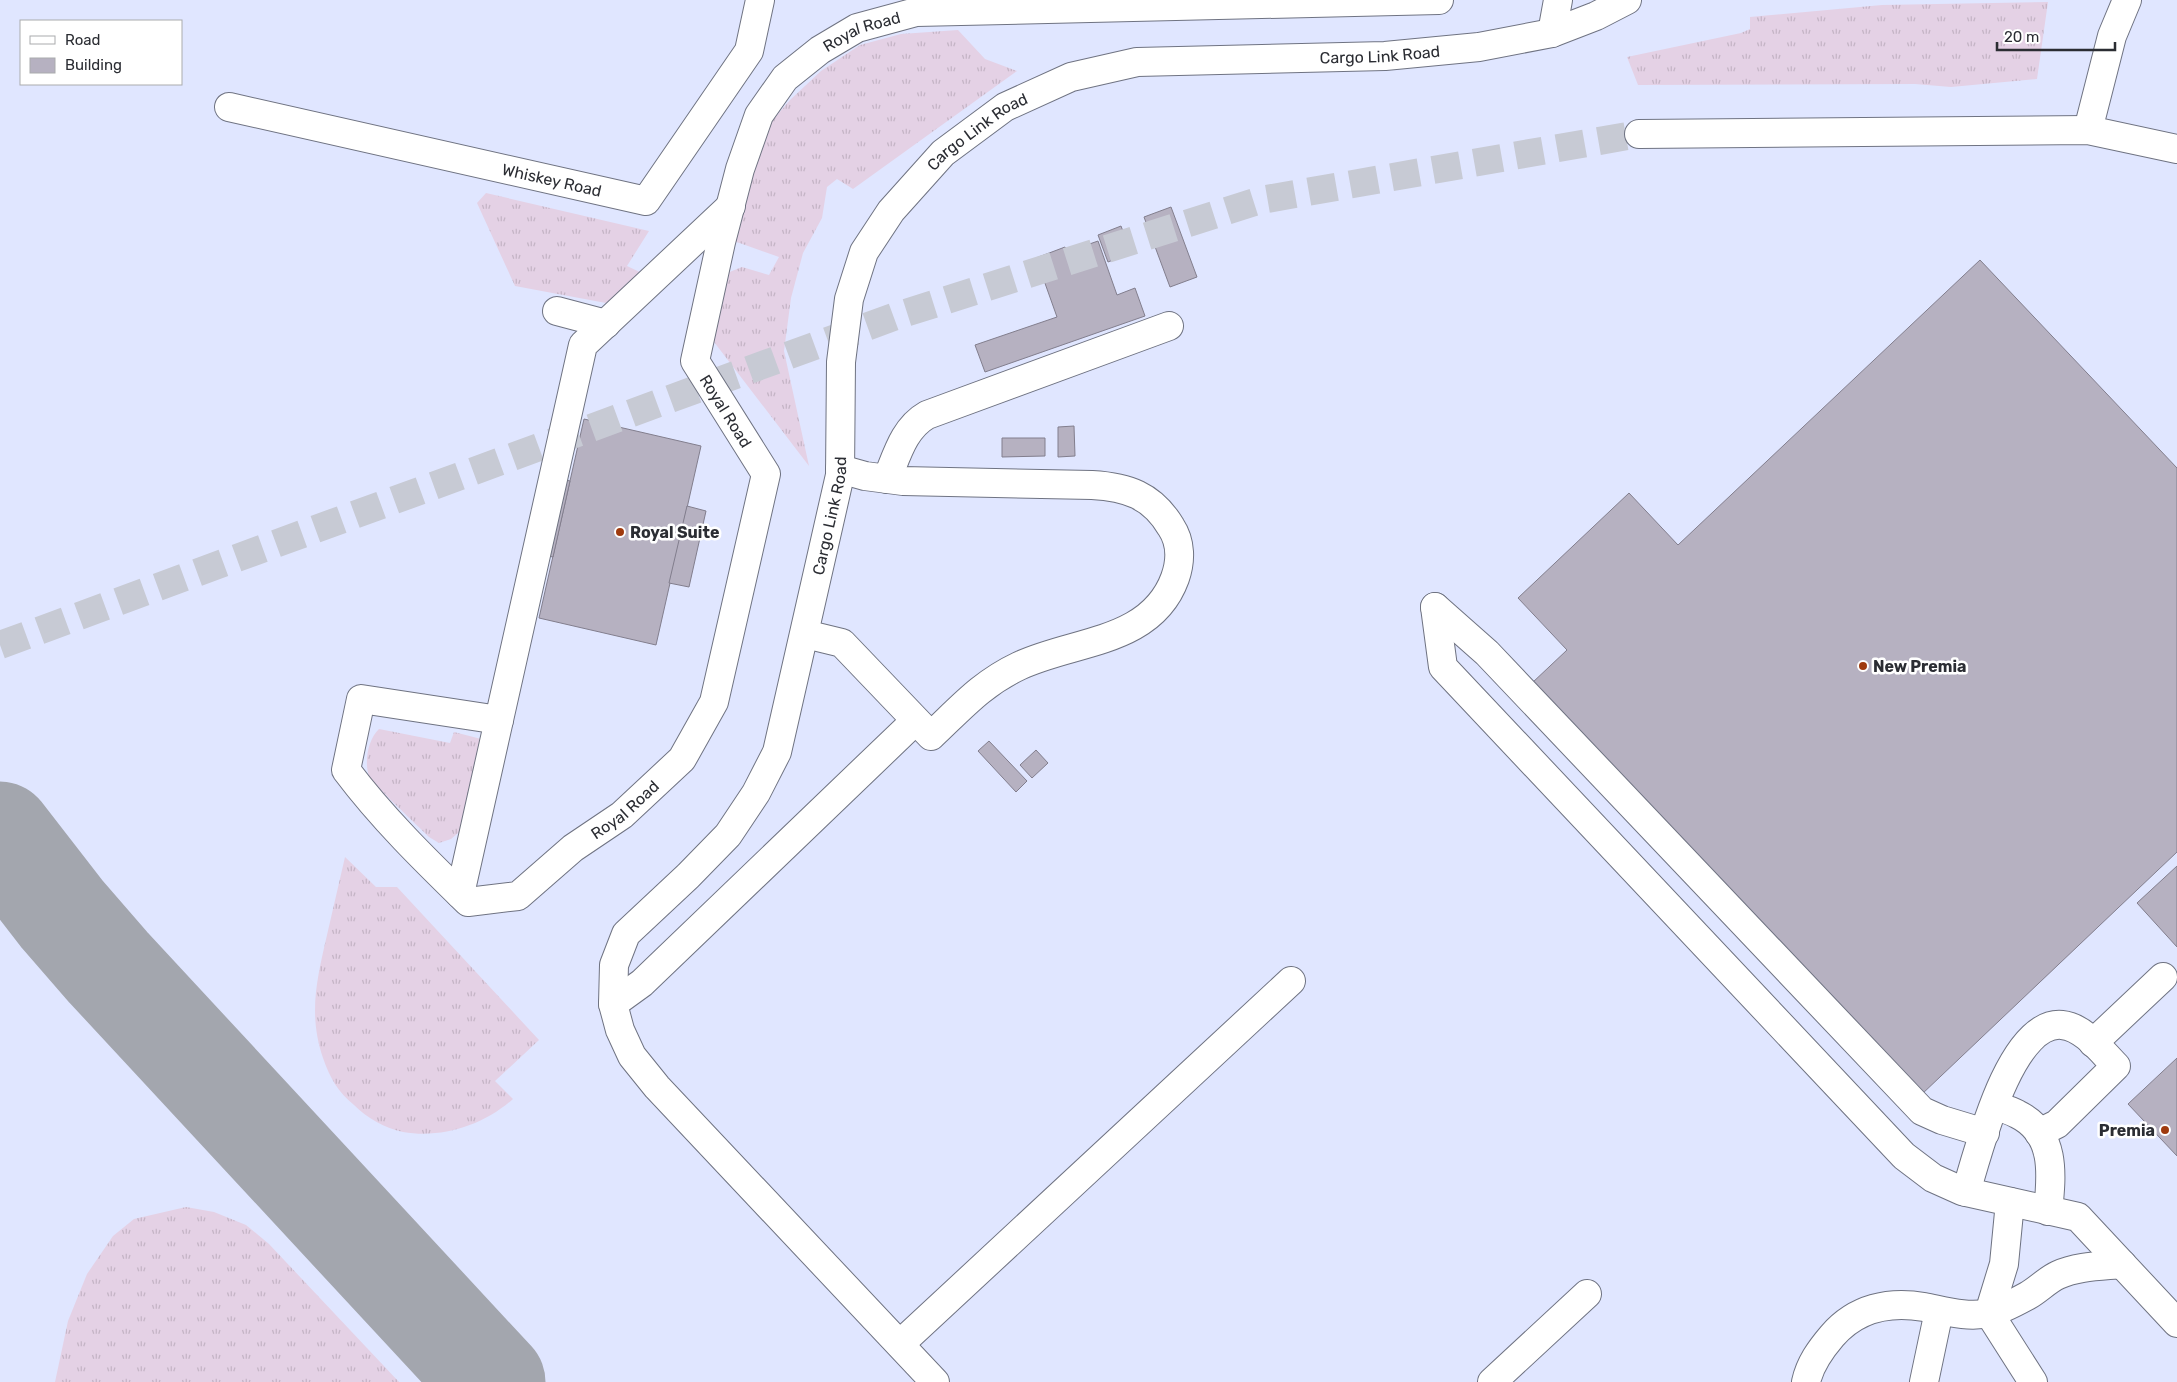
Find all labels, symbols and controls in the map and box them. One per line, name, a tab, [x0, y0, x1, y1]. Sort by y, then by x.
street label: Royal Road	[820, 8, 902, 56]
legend	[20, 20, 182, 85]
scale bar	[1997, 20, 2114, 52]
text: 20 m	[2004, 28, 2039, 46]
text: Road	[65, 31, 101, 49]
street label: Cargo Link Road	[1319, 42, 1441, 68]
text: Building	[65, 56, 122, 74]
street label: Cargo Link Road	[923, 89, 1031, 175]
street label: Whiskey Road	[500, 160, 603, 201]
street label: Royal Road	[696, 371, 755, 451]
street label: Cargo Link Road	[809, 456, 850, 577]
place label: Royal Suite	[630, 523, 719, 542]
marker: Royal Suite	[614, 526, 626, 538]
place label: New Premia	[1873, 657, 1966, 676]
marker: New Premia	[1857, 660, 1869, 672]
street label: Royal Road	[587, 777, 663, 843]
place label: Premia	[2099, 1121, 2155, 1140]
marker: Premia	[2159, 1124, 2171, 1136]

